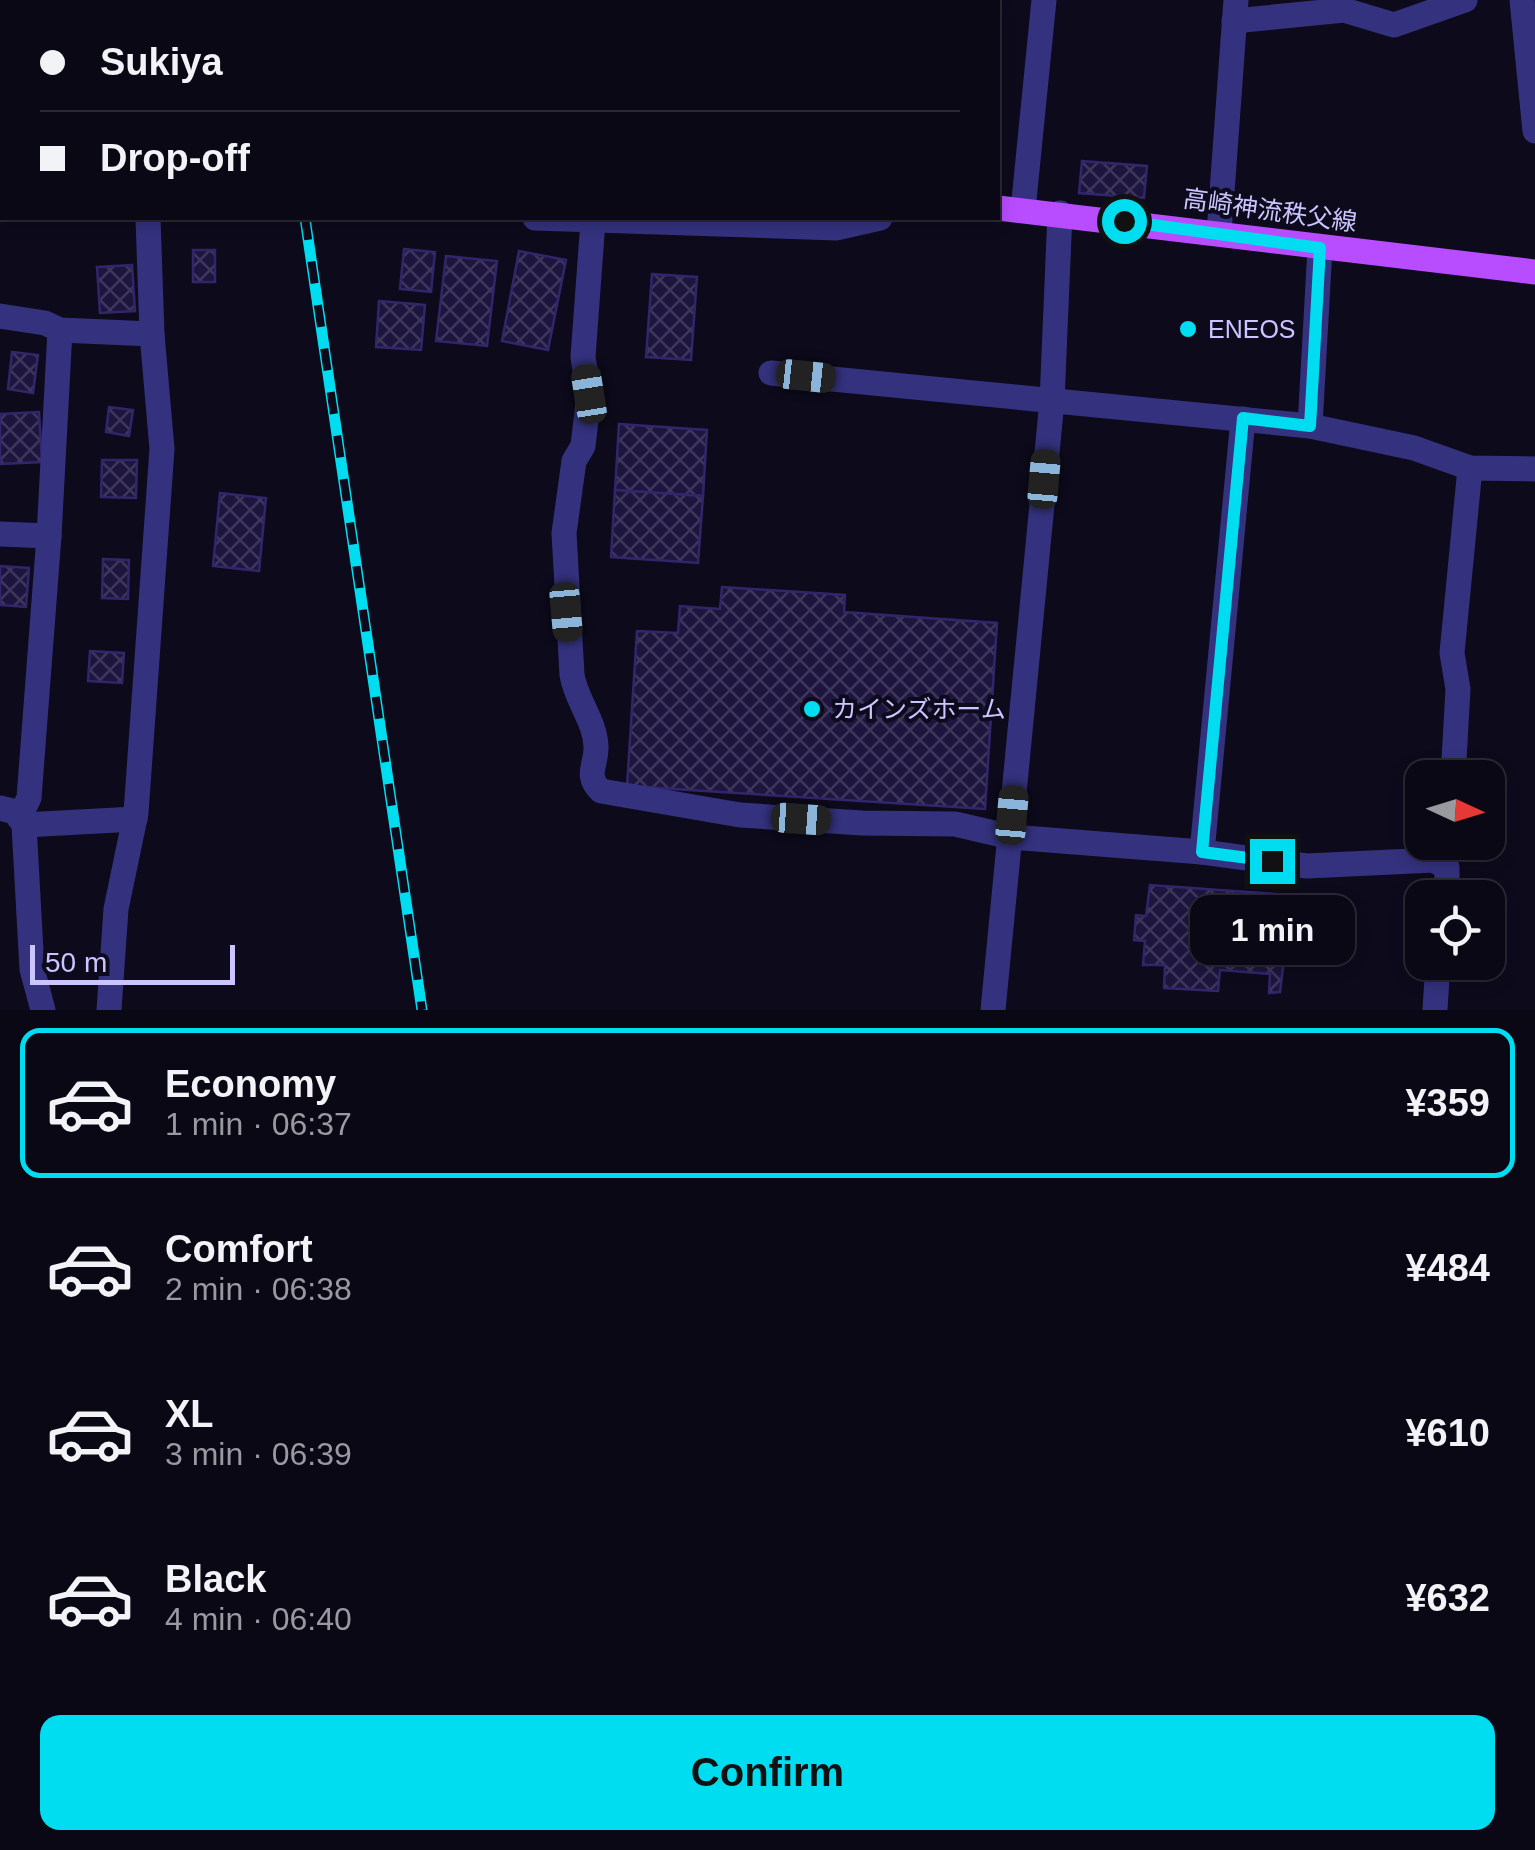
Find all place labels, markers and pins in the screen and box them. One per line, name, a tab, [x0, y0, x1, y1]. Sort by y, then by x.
place label: ENEOS	[1208, 315, 1296, 343]
marker: ENEOS	[1177, 318, 1199, 340]
place label: カインズホーム	[832, 695, 1006, 723]
marker: カインズホーム	[801, 698, 823, 720]

